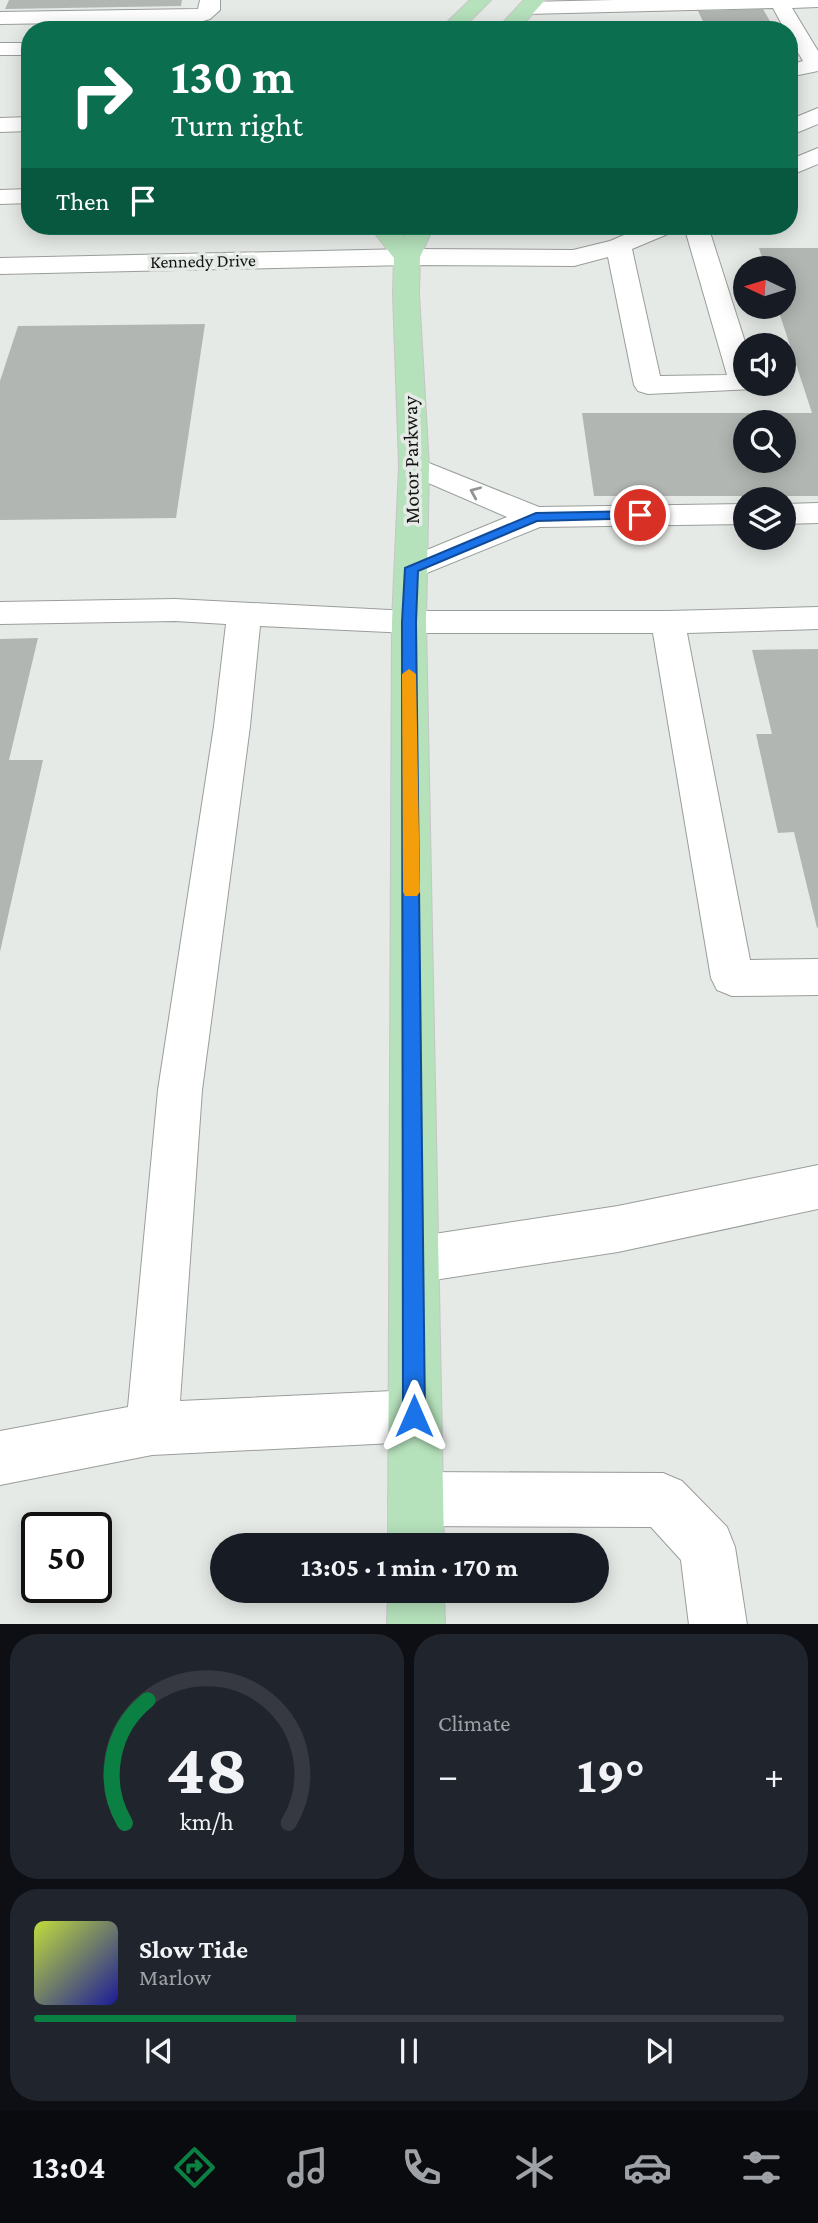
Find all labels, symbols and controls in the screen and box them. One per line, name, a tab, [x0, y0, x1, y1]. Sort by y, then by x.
icon: right	[56, 49, 147, 140]
text: 130 m	[171, 49, 294, 104]
text: Turn right	[171, 107, 303, 143]
icon: arrive	[124, 182, 162, 220]
text: Then	[56, 187, 110, 216]
street label: Kennedy Drive	[150, 250, 256, 272]
north arrow	[733, 256, 796, 318]
map controls	[733, 256, 796, 550]
button: sound	[733, 333, 796, 396]
street label: Motor Parkway	[398, 395, 424, 524]
button: search	[733, 410, 796, 473]
pin	[610, 485, 670, 545]
one-way arrow	[469, 486, 482, 500]
button: layers	[733, 487, 796, 550]
icon: arrive	[621, 496, 659, 534]
position arrow	[377, 1379, 451, 1453]
speed limit sign: 50	[21, 1512, 112, 1603]
text: 13:05 · 1 min · 170 m	[301, 1553, 518, 1582]
text: Climate	[438, 1710, 510, 1736]
text: 48	[166, 1728, 248, 1809]
text: 19°	[577, 1745, 645, 1803]
text: −	[438, 1754, 458, 1796]
text: +	[764, 1754, 784, 1796]
text: km/h	[180, 1807, 234, 1834]
text: Slow Tide	[139, 1935, 248, 1964]
text: Marlow	[139, 1964, 211, 1990]
icon: previous	[140, 2032, 178, 2070]
icon: pause	[390, 2032, 428, 2070]
icon: next	[640, 2032, 678, 2070]
icon: directions	[170, 2143, 219, 2192]
icon: music	[283, 2143, 332, 2192]
icon: phone	[397, 2143, 446, 2192]
icon: climate	[510, 2143, 559, 2192]
icon: car	[623, 2143, 672, 2192]
icon: filters	[737, 2143, 786, 2192]
text: 13:04	[32, 2149, 105, 2185]

